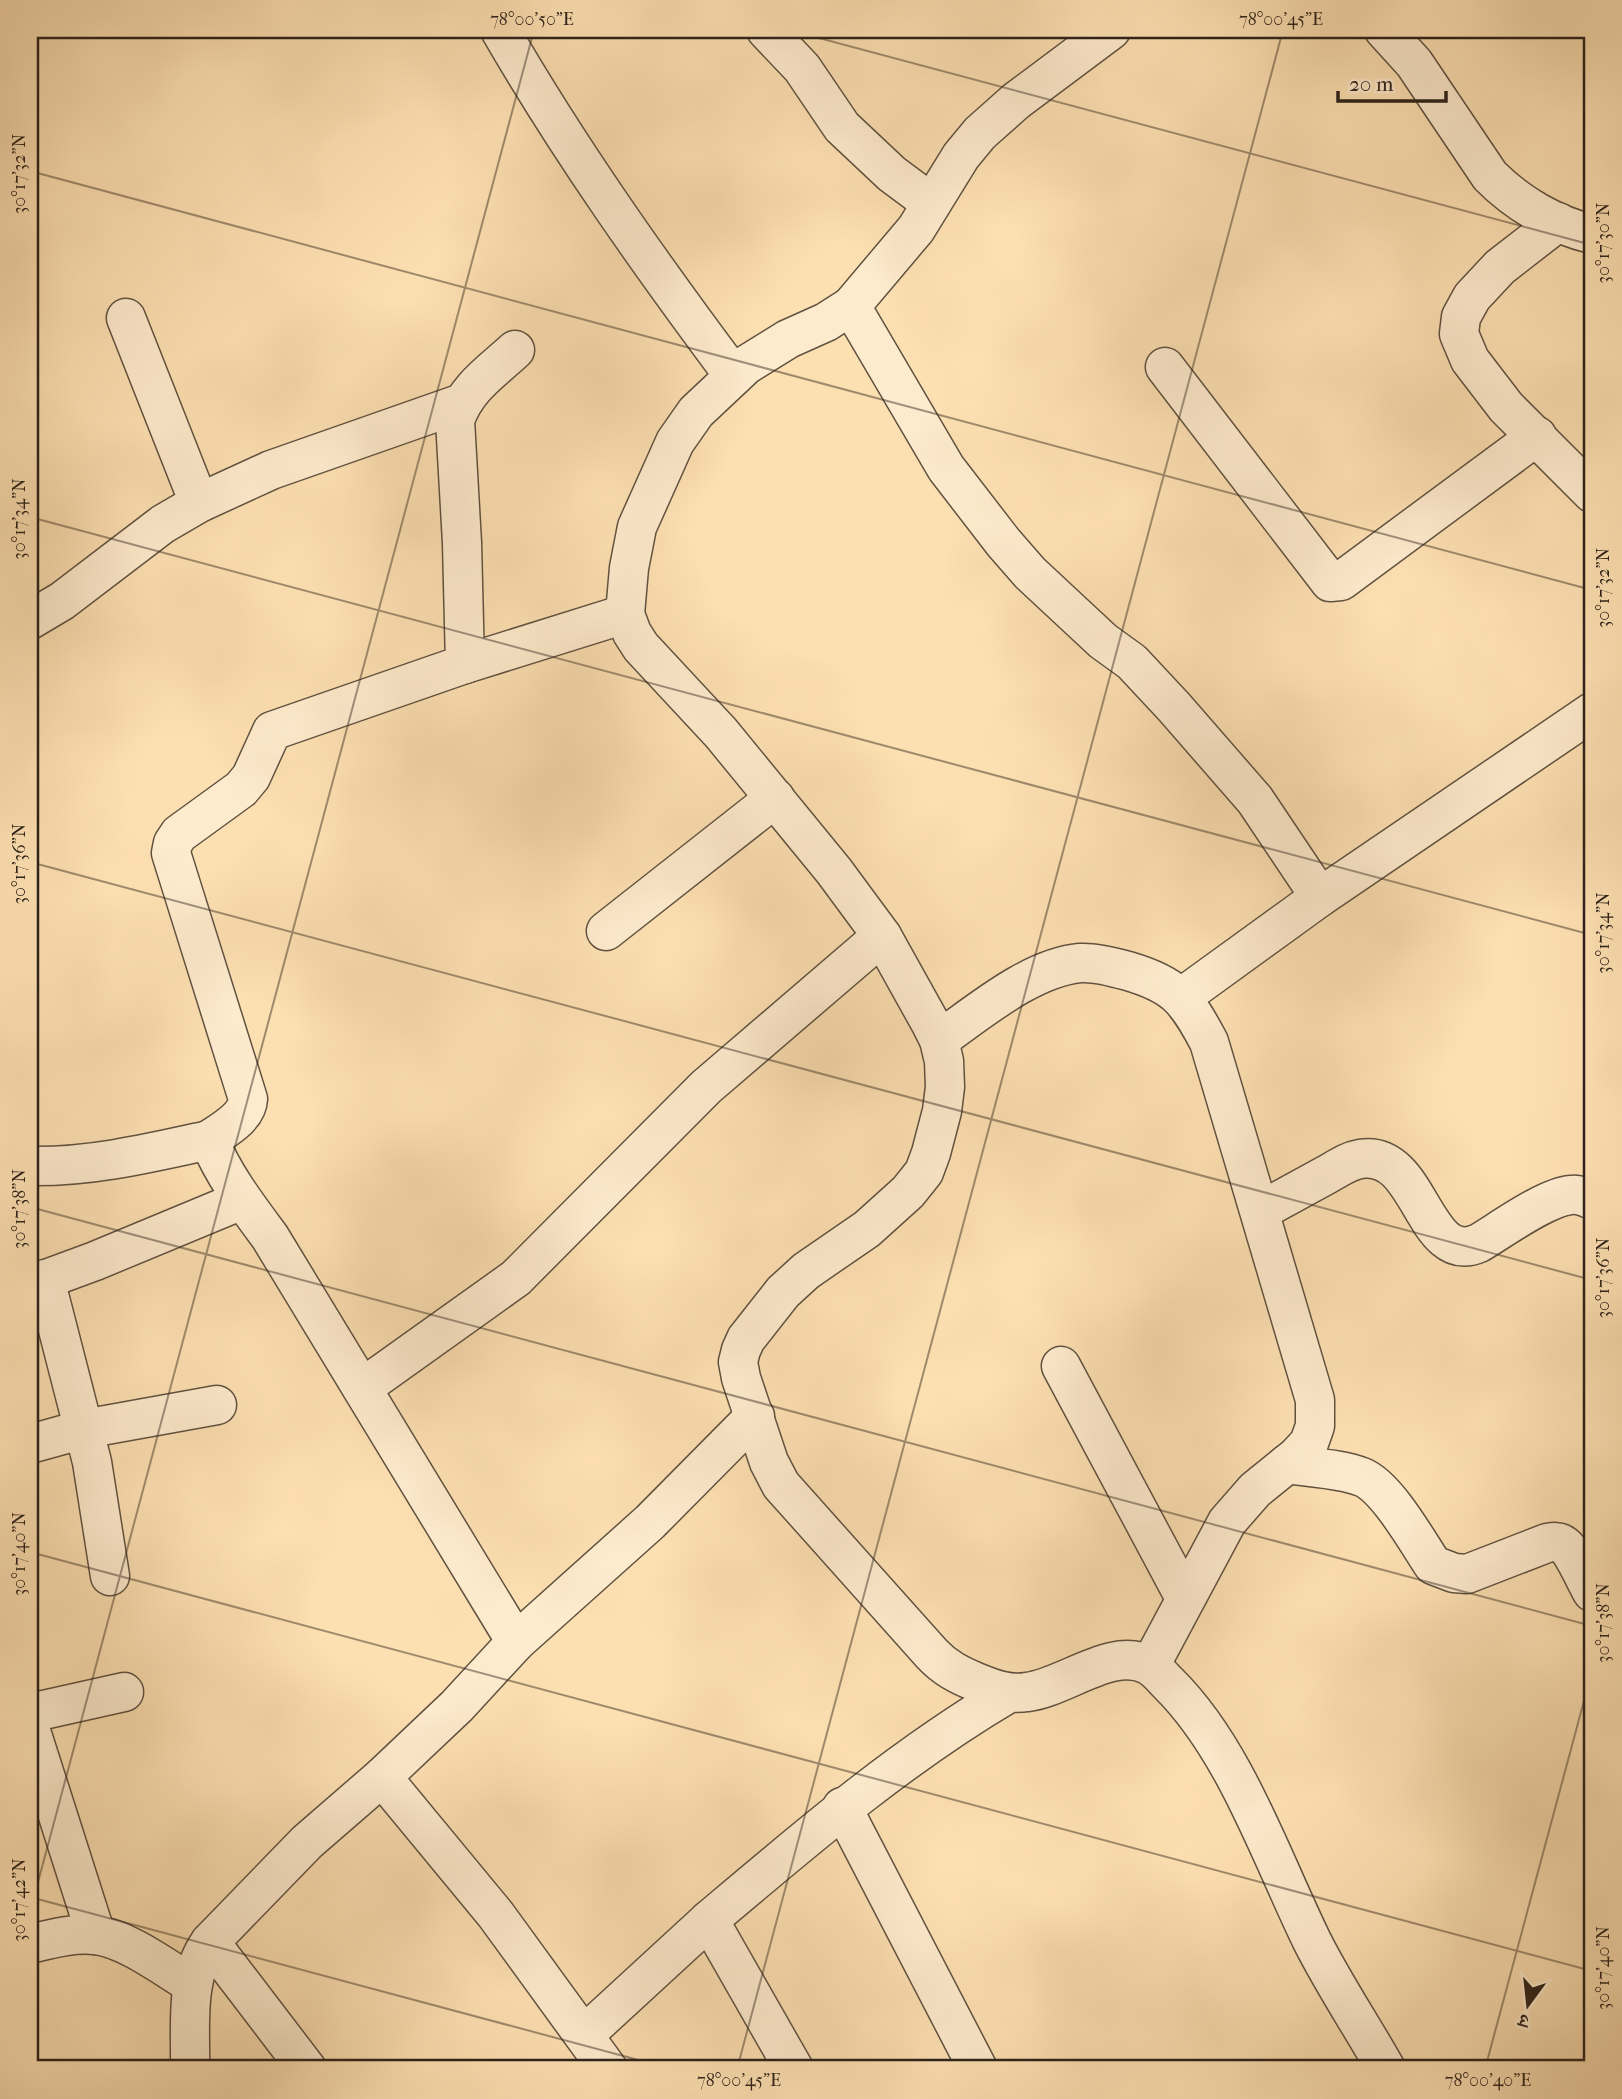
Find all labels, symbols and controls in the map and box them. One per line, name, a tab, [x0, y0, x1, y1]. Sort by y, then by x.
text: 78°00'50"E	[490, 9, 574, 30]
text: 78°00'45"E	[1239, 9, 1323, 30]
scale bar	[1338, 60, 1447, 104]
text: 20 m	[1349, 72, 1394, 96]
text: 30°17'32"N	[9, 134, 30, 214]
text: 30°17'30"N	[1593, 202, 1614, 283]
text: 30°17'34"N	[9, 478, 30, 560]
text: 30°17'32"N	[1593, 548, 1614, 628]
text: 30°17'36"N	[9, 823, 30, 904]
text: 30°17'34"N	[1593, 892, 1614, 974]
text: 30°17'38"N	[9, 1169, 30, 1249]
text: 30°17'36"N	[1593, 1237, 1614, 1318]
text: 30°17'40"N	[9, 1512, 30, 1596]
text: 30°17'38"N	[1593, 1583, 1614, 1663]
text: 30°17'42"N	[9, 1858, 30, 1942]
text: 30°17'40"N	[1593, 1926, 1614, 2010]
north arrow	[1492, 1969, 1562, 2039]
text: उ	[1515, 2008, 1533, 2033]
text: 78°00'45"E	[697, 2070, 781, 2091]
text: 78°00'40"E	[1445, 2070, 1531, 2091]

